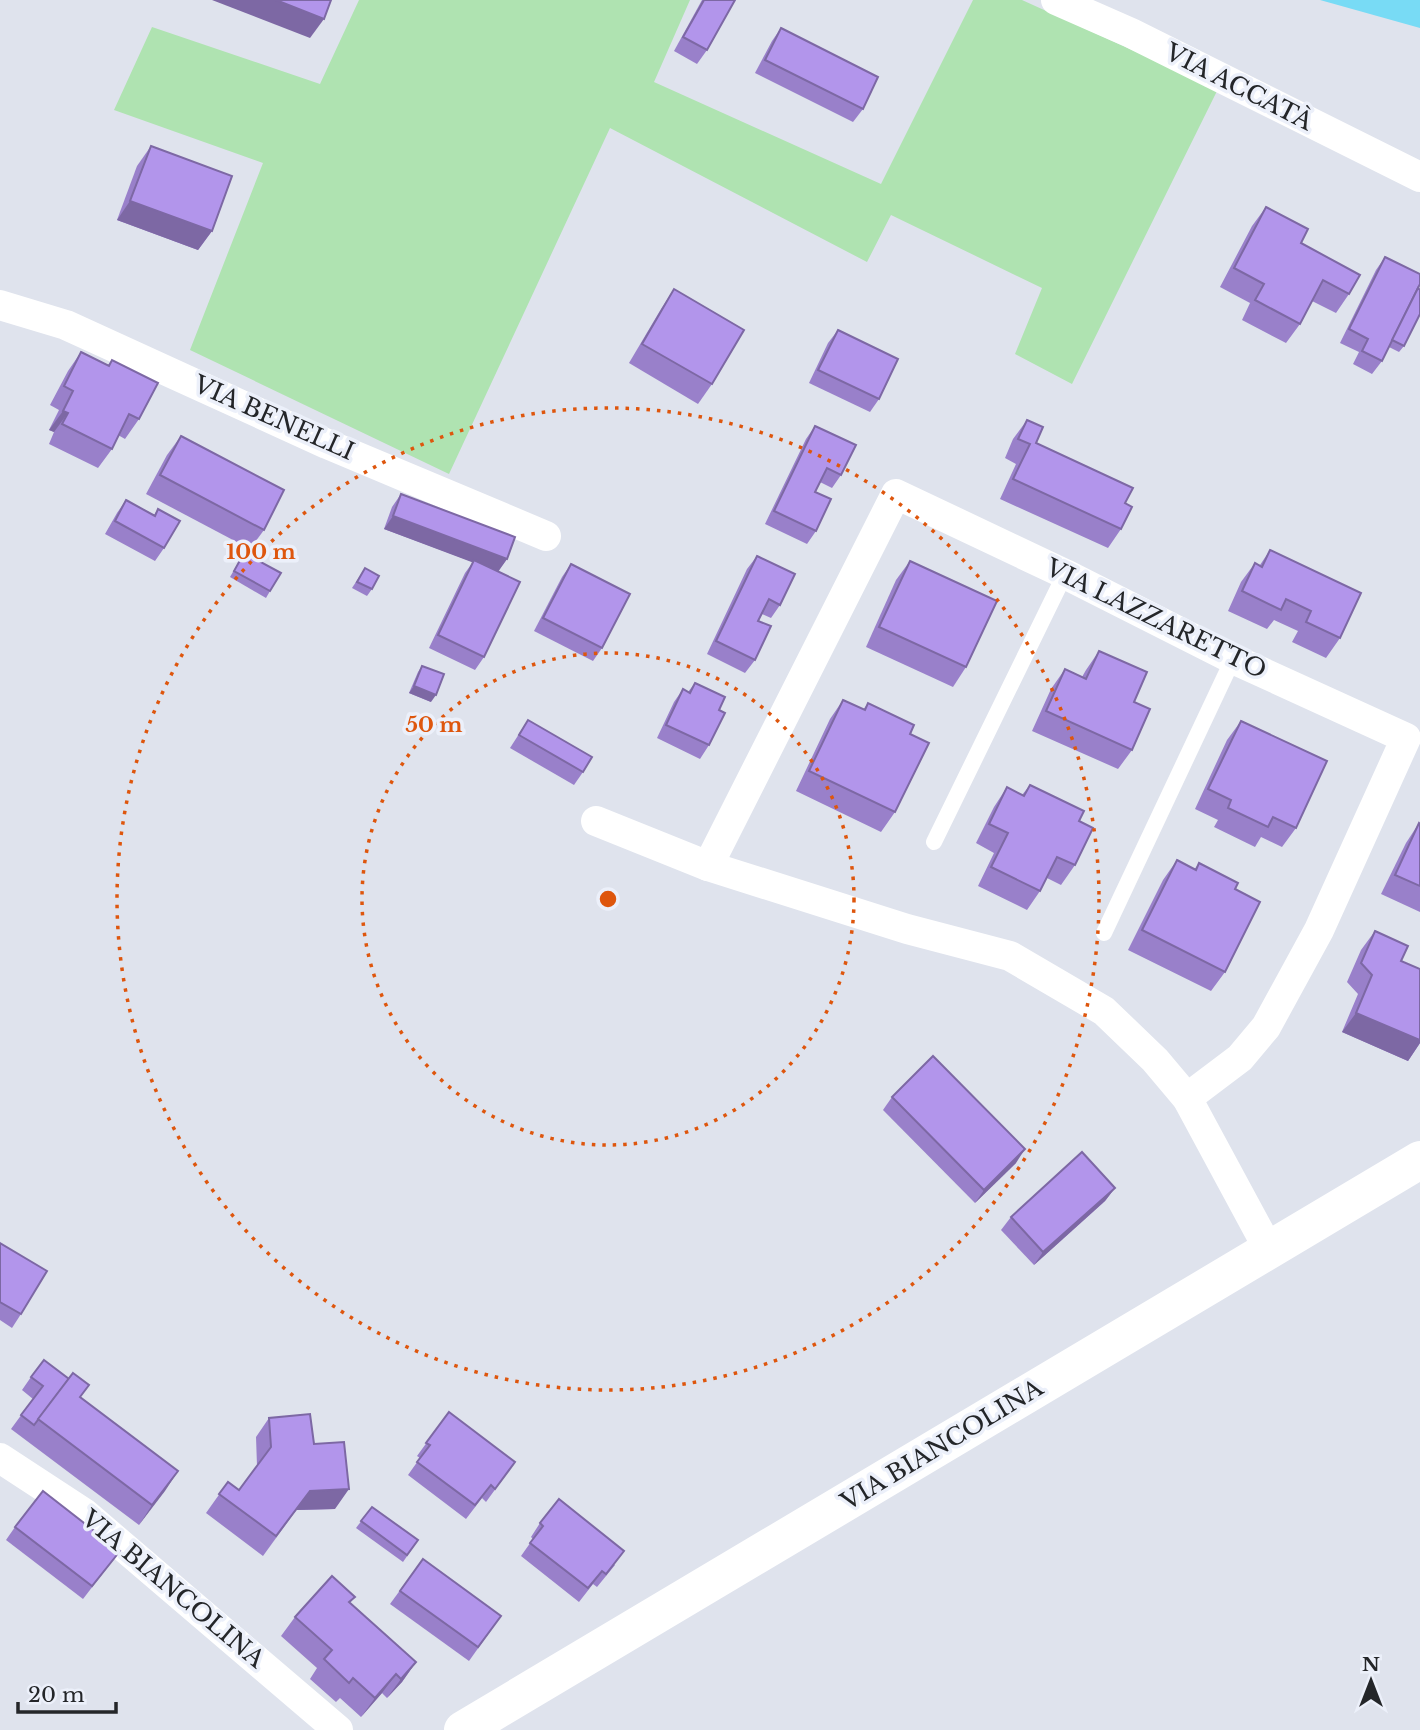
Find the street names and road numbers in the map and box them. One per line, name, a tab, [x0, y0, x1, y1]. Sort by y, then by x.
street label: VIA ACCATÀ	[1160, 36, 1318, 136]
street label: VIA BENELLI	[188, 369, 359, 466]
street label: VIA LAZZARETTO	[1040, 552, 1271, 685]
street label: VIA BIANCOLINA	[835, 1373, 1048, 1517]
street label: VIA BIANCOLINA	[75, 1503, 271, 1674]

